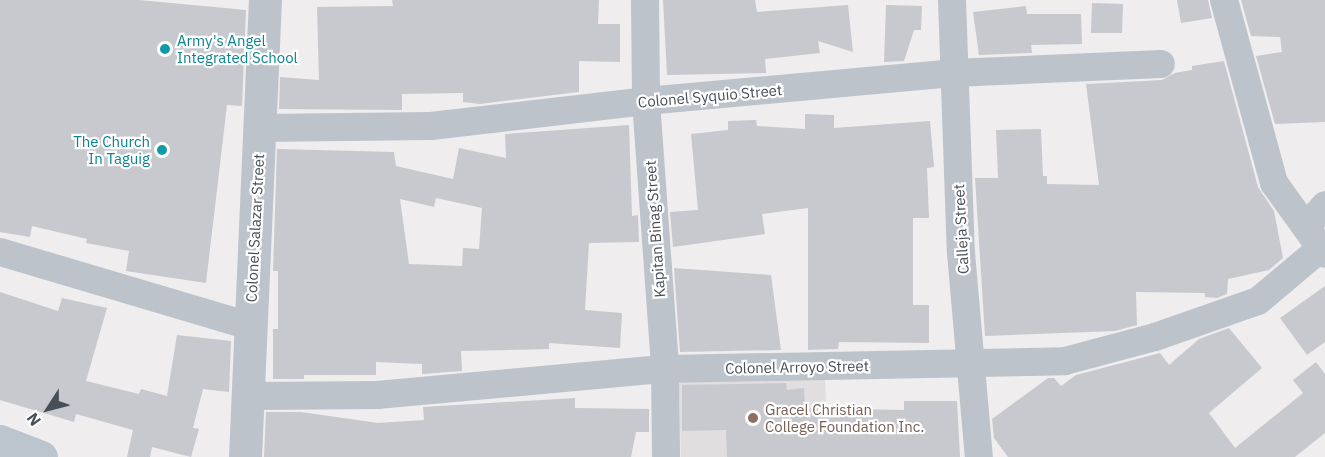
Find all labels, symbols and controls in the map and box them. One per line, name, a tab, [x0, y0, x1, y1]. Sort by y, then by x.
place label: Army's Angel Integrated School	[177, 31, 298, 66]
marker: Army's Angel Integrated School	[158, 42, 172, 56]
street label: Colonel Syquio Street	[637, 81, 783, 111]
place label: The Church In Taguig	[73, 132, 150, 167]
marker: The Church In Taguig	[155, 143, 169, 157]
street label: Colonel Salazar Street	[242, 153, 268, 303]
street label: Kapitan Binag Street	[641, 160, 669, 298]
street label: Calleja Street	[950, 184, 972, 274]
street label: Colonel Arroyo Street	[725, 357, 869, 377]
north arrow	[18, 379, 78, 439]
place label: Gracel Christian College Foundation Inc.	[765, 400, 924, 435]
text: N	[22, 409, 45, 430]
marker: Gracel Christian College Foundation Inc.	[746, 411, 760, 425]

